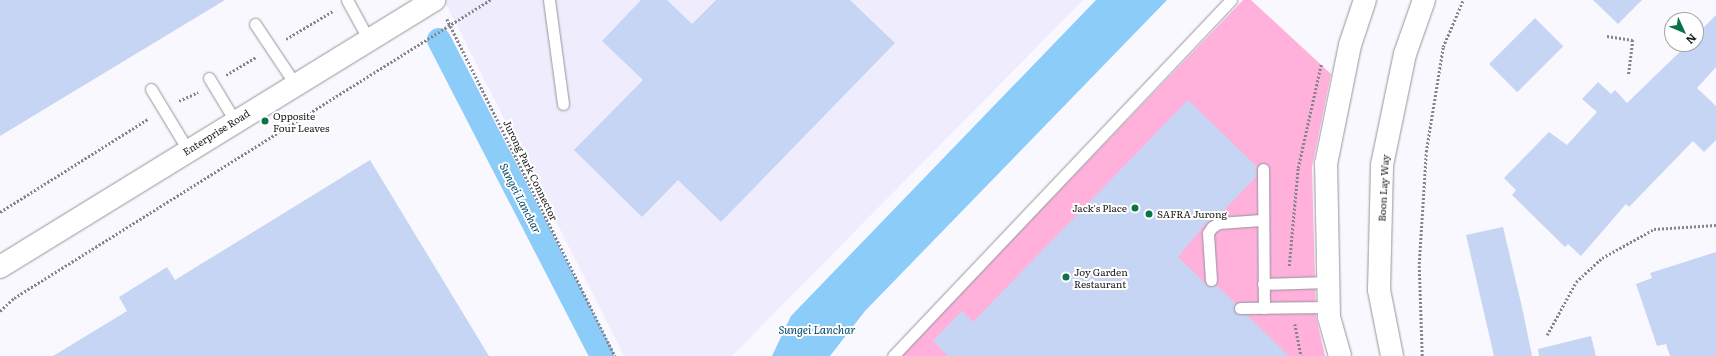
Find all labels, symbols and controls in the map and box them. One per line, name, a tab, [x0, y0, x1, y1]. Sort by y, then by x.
north arrow	[1664, 12, 1704, 52]
text: N	[1683, 31, 1701, 49]
street label: Enterprise Road	[180, 107, 252, 157]
place label: Opposite Four Leaves	[273, 109, 329, 132]
marker: Opposite Four Leaves	[260, 116, 270, 126]
street label: Jurong Park Connector	[501, 118, 561, 222]
street label: Boon Lay Way	[1375, 154, 1391, 222]
water label: Sungei Lanchar	[498, 161, 544, 235]
place label: Jack's Place	[1072, 202, 1127, 214]
marker: Jack's Place	[1130, 203, 1140, 213]
place label: SAFRA Jurong	[1157, 208, 1227, 220]
marker: SAFRA Jurong	[1144, 209, 1154, 219]
place label: Joy Garden Restaurant	[1074, 265, 1128, 288]
marker: Joy Garden Restaurant	[1061, 272, 1071, 282]
water label: Sungei Lanchar	[778, 322, 856, 336]

